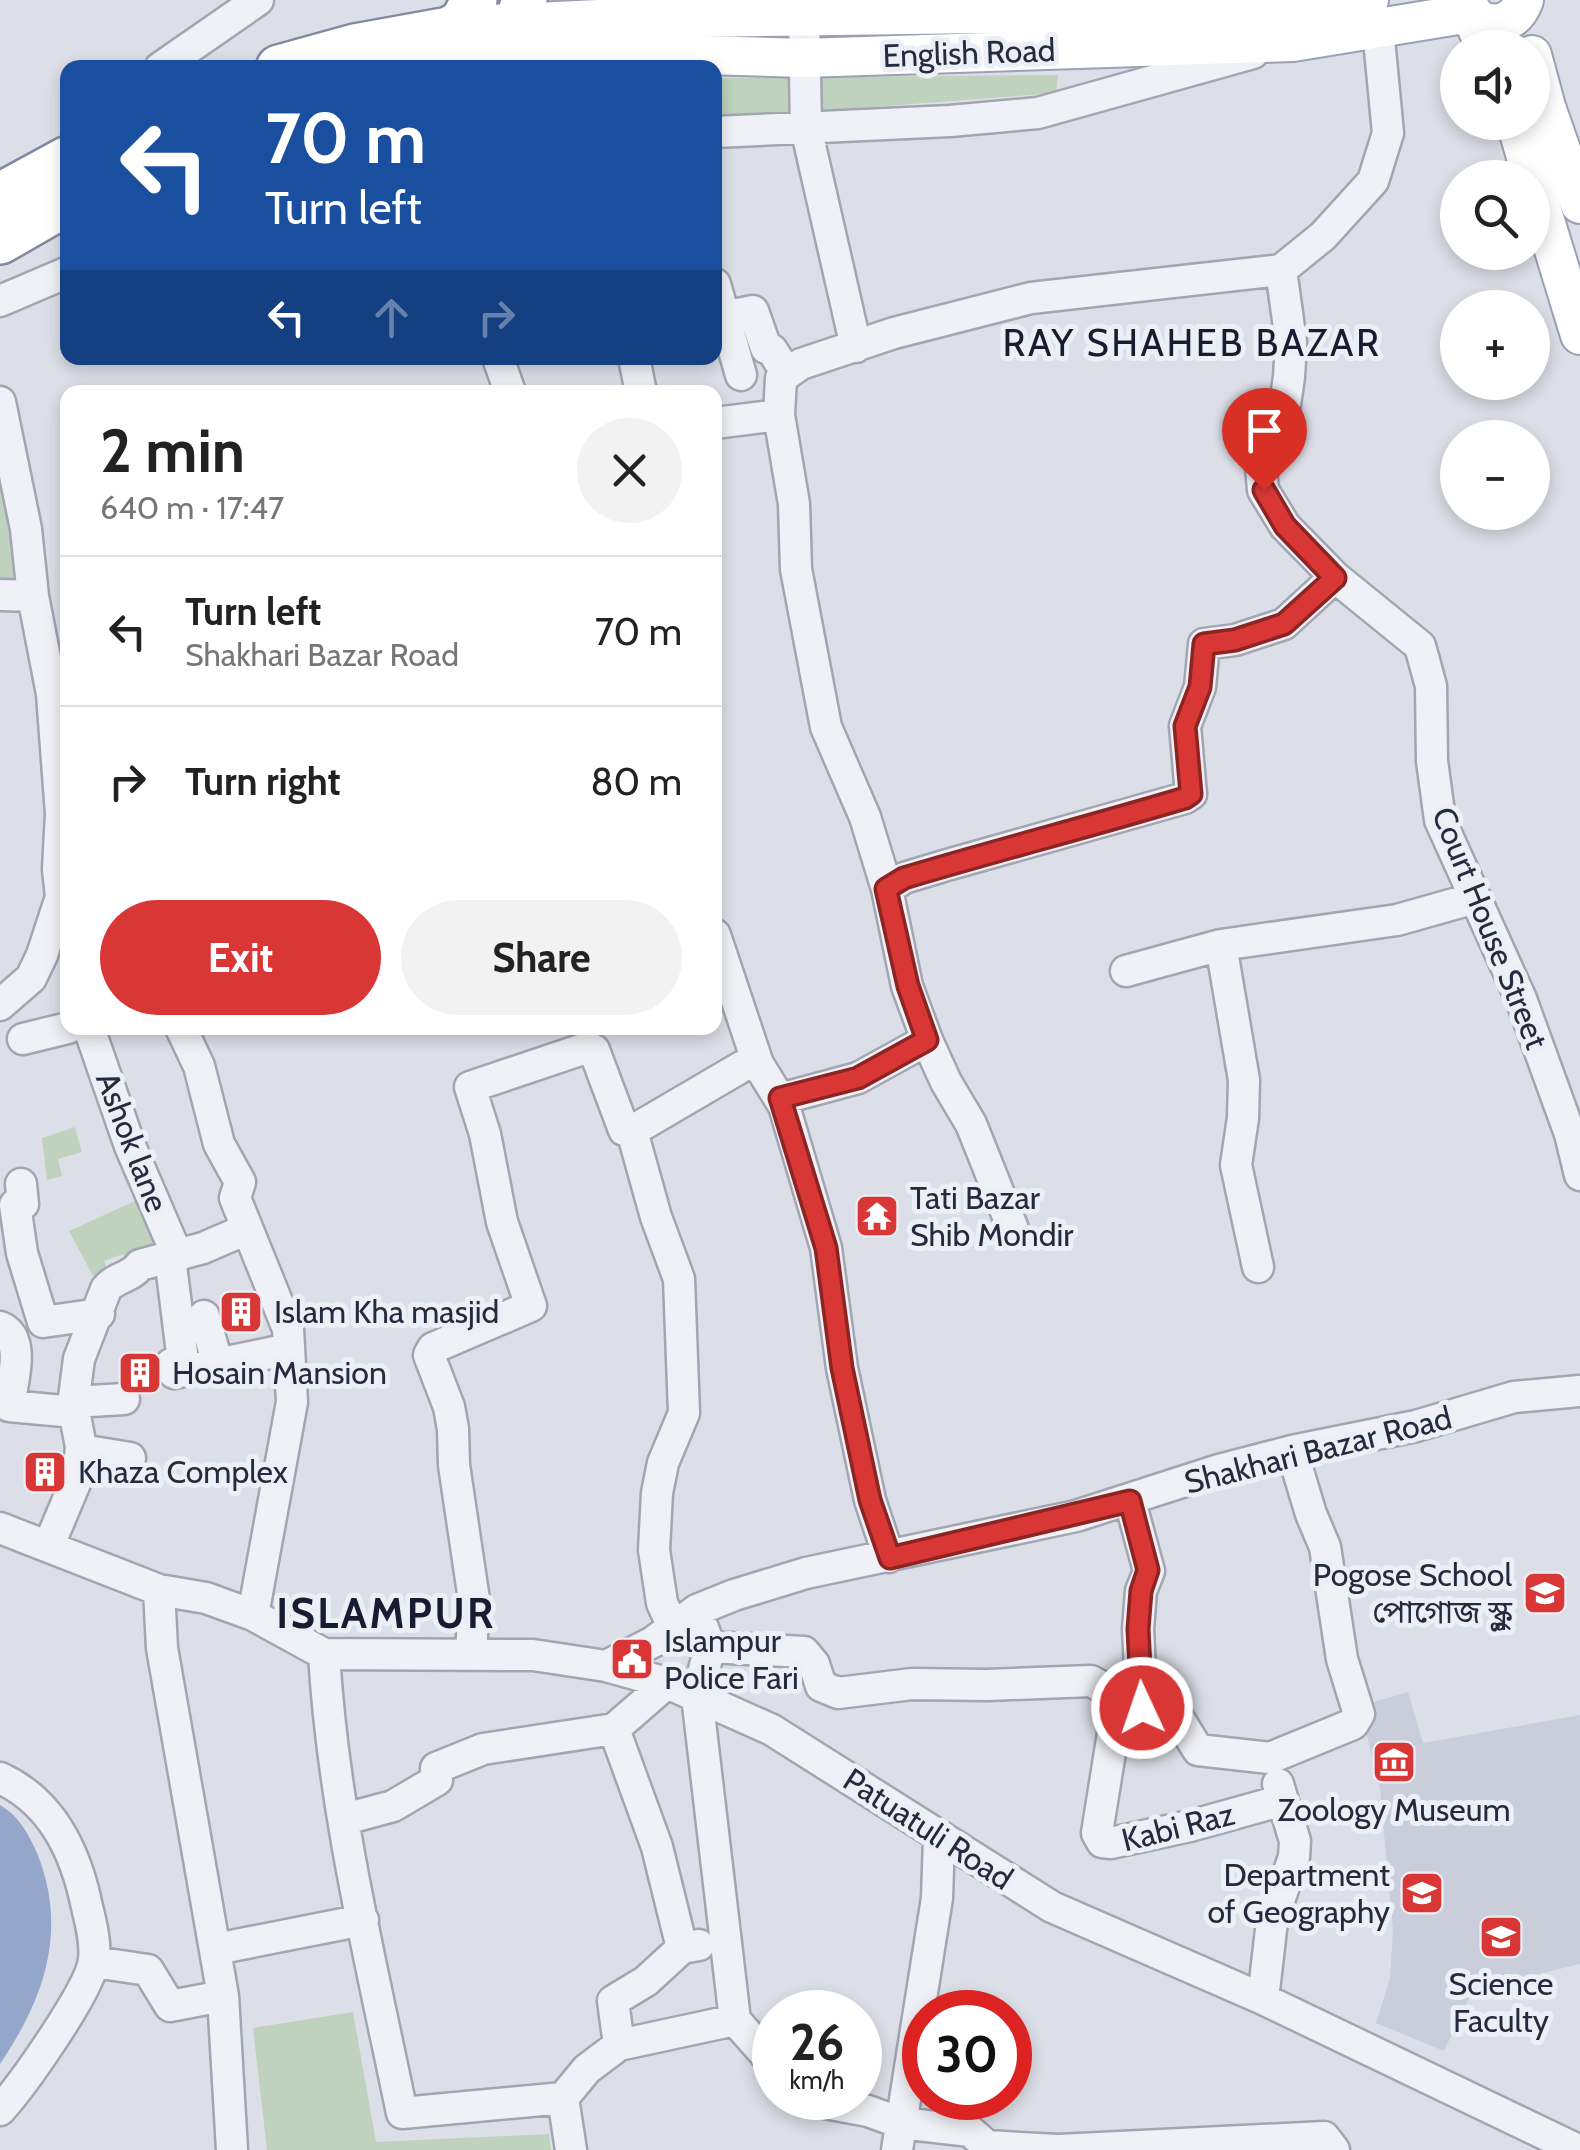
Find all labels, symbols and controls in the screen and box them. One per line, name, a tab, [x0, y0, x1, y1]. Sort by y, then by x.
street label: English Road	[882, 30, 1056, 75]
map controls	[1440, 30, 1550, 530]
button: sound	[1440, 30, 1550, 140]
text: 70 m	[265, 95, 426, 181]
icon: left	[100, 100, 230, 230]
button: search	[1440, 160, 1550, 270]
text: Turn left	[265, 181, 422, 235]
icon: left	[259, 290, 314, 345]
icon: ahead	[364, 290, 419, 345]
icon: right	[469, 290, 524, 345]
button: +	[1440, 290, 1550, 400]
district label: RAY SHAHEB BAZAR	[1003, 319, 1381, 366]
pin	[1222, 388, 1307, 491]
icon: arrive	[1237, 403, 1292, 458]
text: 2 min	[100, 414, 245, 487]
button: close	[577, 418, 682, 523]
button: −	[1440, 420, 1550, 530]
text: 640 m · 17:47	[100, 488, 284, 527]
text: Turn left	[185, 588, 321, 635]
icon: left	[100, 604, 155, 659]
text: 70 m	[595, 608, 682, 655]
text: Shakhari Bazar Road	[185, 635, 459, 674]
icon: right	[100, 754, 155, 809]
text: Turn right	[185, 758, 341, 805]
text: 80 m	[591, 758, 682, 805]
street label: Court House Street	[1424, 801, 1557, 1055]
button: Exit	[100, 900, 381, 1015]
button: Share	[401, 900, 682, 1015]
street label: Ashok lane	[88, 1066, 177, 1217]
place label: Tati Bazar Shib Mondir	[910, 1178, 1074, 1254]
temple icon: Tati Bazar Shib Mondir	[854, 1193, 900, 1239]
building icon: Islam Kha masjid	[218, 1289, 264, 1335]
place label: Islam Kha masjid	[274, 1292, 499, 1331]
building icon: Hosain Mansion	[117, 1350, 163, 1396]
place label: Hosain Mansion	[172, 1353, 387, 1392]
street label: Shakhari Bazar Road	[1180, 1397, 1456, 1502]
building icon: Khaza Complex	[22, 1449, 68, 1495]
place label: Khaza Complex	[78, 1452, 288, 1491]
place label: Pogose School পোগোজ স্কুল	[1313, 1555, 1513, 1632]
school or university icon: Pogose School পোগোজ স্কুল	[1522, 1570, 1568, 1616]
district label: ISLAMPUR	[276, 1587, 496, 1639]
place label: Islampur Police Fari	[664, 1621, 799, 1697]
public building icon: Islampur Police Fari	[609, 1636, 655, 1682]
position arrow	[1090, 1656, 1194, 1760]
museum icon: Zoology Museum	[1371, 1739, 1417, 1785]
street label: Patuatuli Road	[836, 1759, 1020, 1898]
place label: Zoology Museum	[1278, 1790, 1510, 1829]
street label: Kabi Raz	[1117, 1794, 1238, 1859]
place label: Department of Geography	[1207, 1855, 1390, 1931]
school or university icon: Department of Geography	[1399, 1870, 1445, 1916]
school or university icon: Science Faculty	[1478, 1914, 1524, 1960]
place label: Science Faculty	[1449, 1964, 1553, 2040]
speed limit sign: 30	[902, 1990, 1032, 2120]
text: 26	[790, 2012, 844, 2073]
text: km/h	[790, 2065, 844, 2095]

